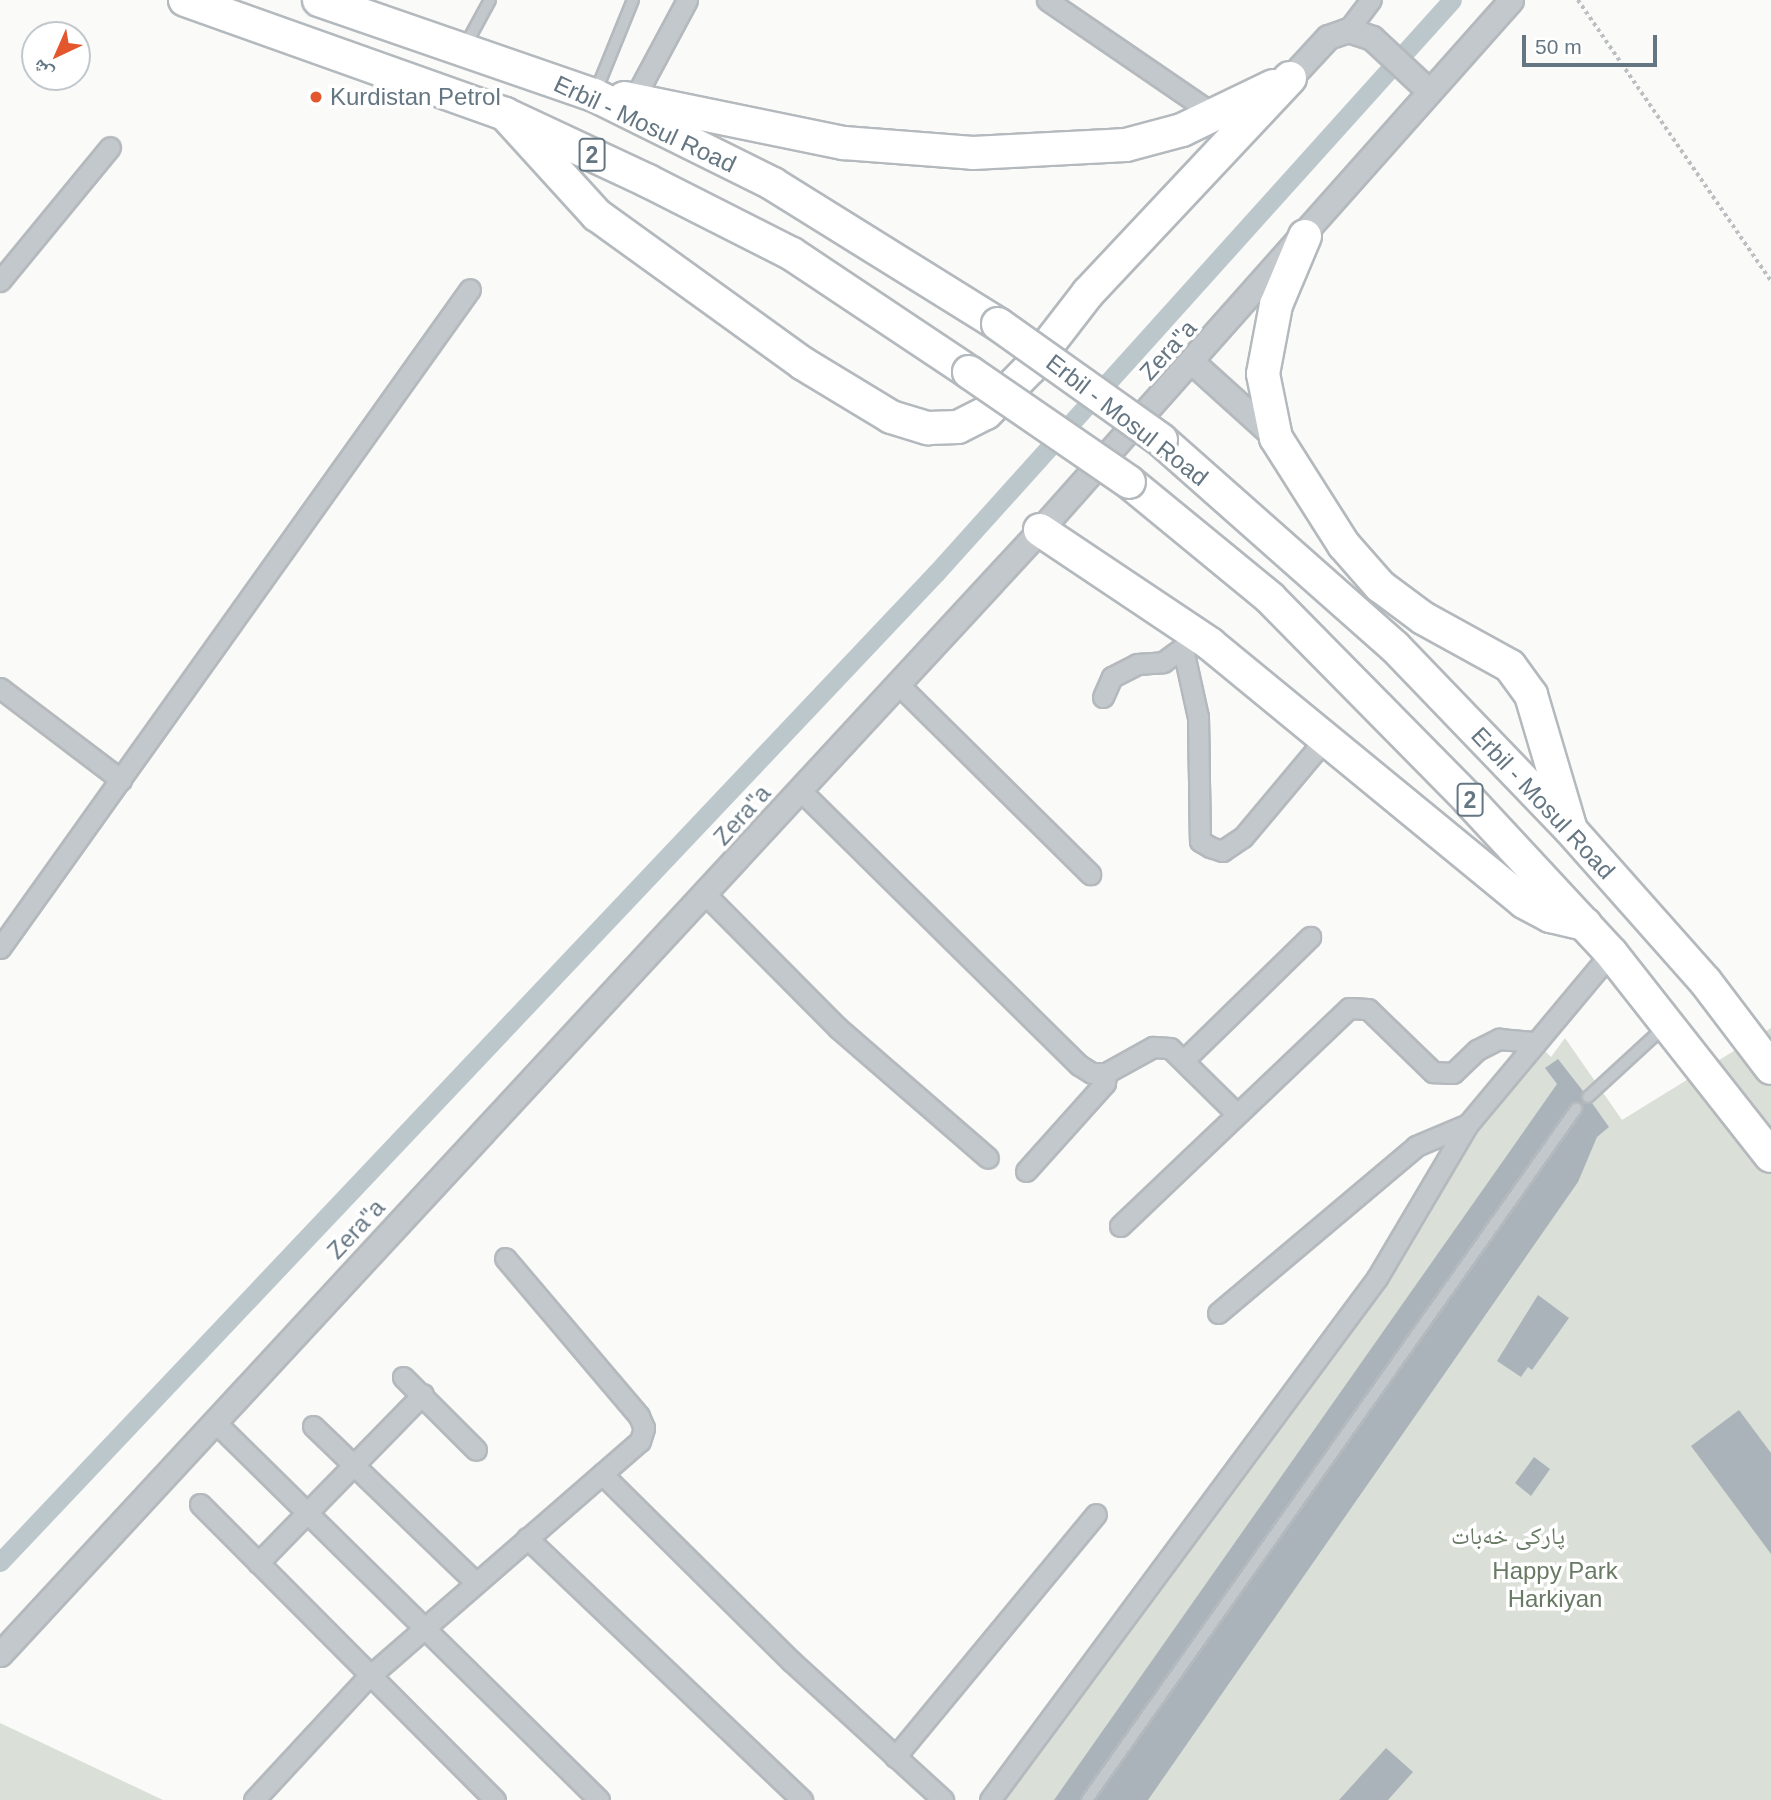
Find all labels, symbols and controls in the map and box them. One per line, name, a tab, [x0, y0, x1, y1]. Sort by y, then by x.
north arrow	[21, 21, 91, 91]
scale bar	[1526, 21, 1661, 65]
text: 50 m	[1535, 35, 1582, 58]
text: ش	[28, 55, 57, 85]
street label: Erbil - Mosul Road	[549, 69, 741, 179]
place label: Kurdistan Petrol	[330, 83, 501, 111]
marker: Kurdistan Petrol	[308, 89, 324, 105]
road number: 2	[578, 136, 606, 174]
street label: Zera"a	[1133, 314, 1203, 386]
street label: Erbil - Mosul Road	[1040, 348, 1214, 492]
street label: Erbil - Mosul Road	[1465, 721, 1621, 885]
street label: Zera"a	[707, 779, 777, 851]
road number: 2	[1456, 780, 1484, 820]
street label: Zera"a	[321, 1193, 391, 1265]
park label: پارکی خەبات	[1451, 1522, 1565, 1550]
park label: Happy Park Harkiyan	[1492, 1557, 1618, 1613]

